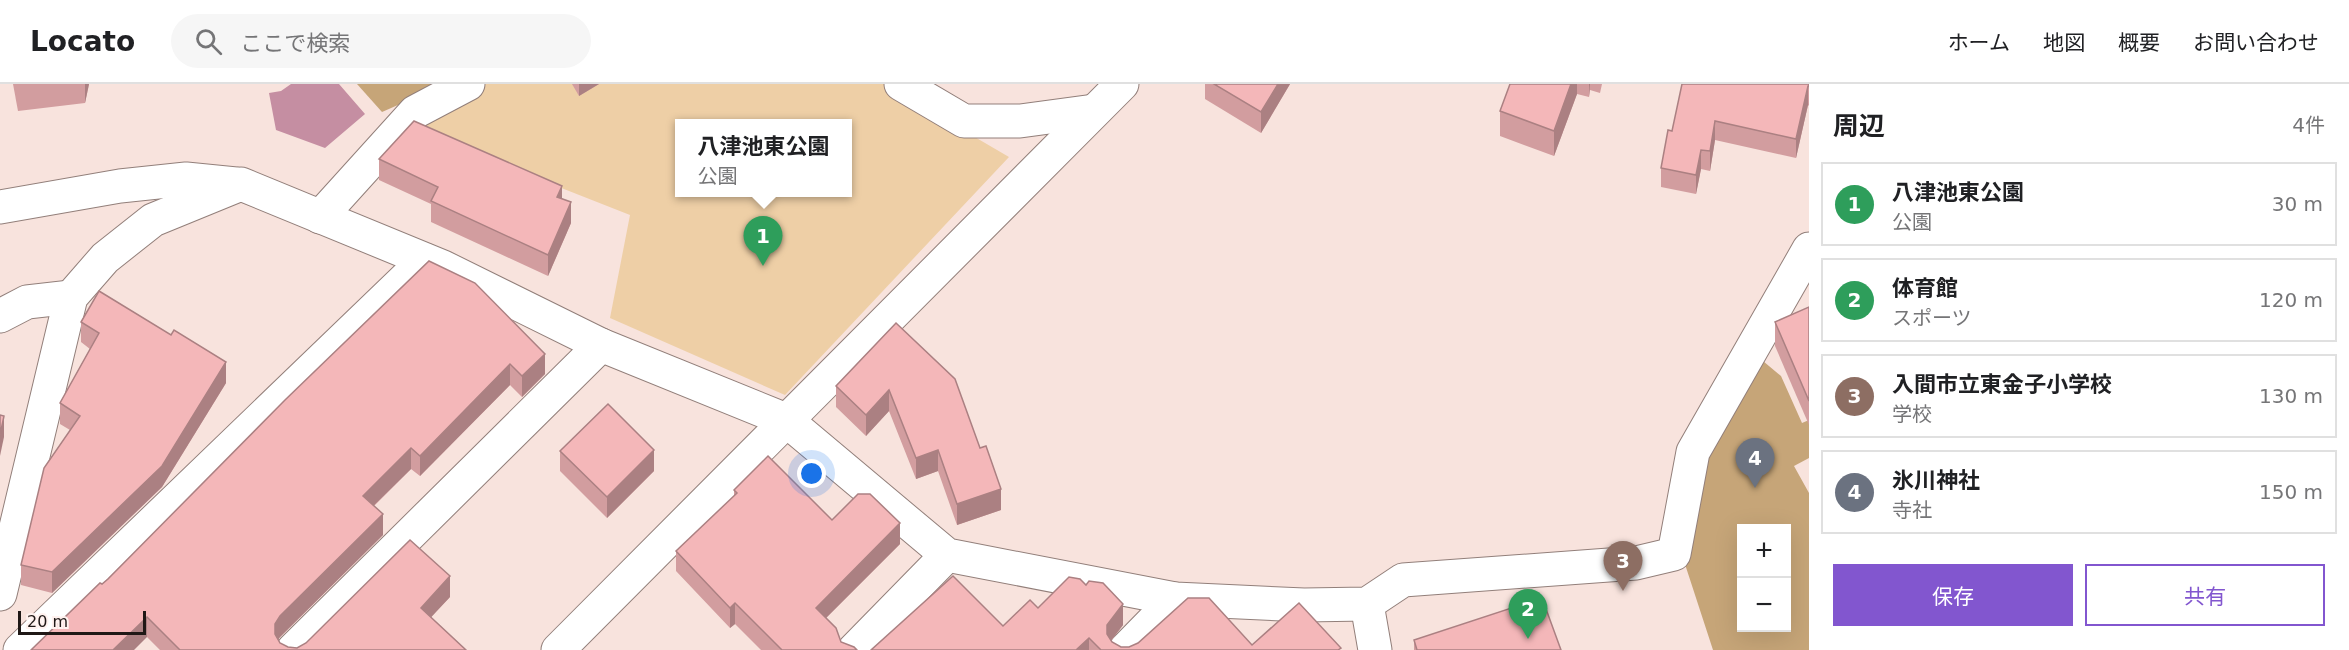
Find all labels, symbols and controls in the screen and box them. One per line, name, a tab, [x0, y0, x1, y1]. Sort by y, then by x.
search box	[171, 14, 591, 68]
text: Locato	[30, 25, 135, 58]
icon: search	[192, 25, 225, 58]
text: ここで検索	[240, 31, 350, 56]
text: ホーム	[1948, 31, 2010, 55]
text: 地図	[2043, 31, 2085, 55]
text: 概要	[2118, 31, 2160, 55]
text: お問い合わせ	[2193, 31, 2319, 55]
text: 周辺	[1833, 111, 1885, 141]
text: 4件	[2292, 113, 2325, 137]
popup	[675, 119, 852, 197]
text: 八津池東公園	[697, 134, 830, 159]
text: 公園	[697, 164, 737, 188]
text: 八津池東公園	[1892, 180, 2024, 205]
text: 1	[1848, 192, 1861, 216]
text: 30 m	[2272, 192, 2323, 216]
text: 公園	[1892, 210, 1932, 234]
pin: 1	[744, 216, 783, 266]
text: 体育館	[1892, 276, 1958, 301]
text: 2	[1848, 288, 1861, 312]
text: 120 m	[2259, 288, 2323, 312]
text: スポーツ	[1892, 306, 1972, 330]
text: 入間市立東金子小学校	[1892, 372, 2112, 397]
text: 3	[1848, 384, 1861, 408]
text: 130 m	[2259, 384, 2323, 408]
text: 学校	[1892, 402, 1932, 426]
pin: 4	[1736, 438, 1774, 488]
your location	[797, 459, 826, 488]
text: 氷川神社	[1892, 468, 1980, 493]
text: 4	[1848, 480, 1861, 504]
text: 150 m	[2259, 480, 2323, 504]
text: 寺社	[1892, 498, 1932, 522]
map controls	[1737, 524, 1791, 632]
button: +	[1737, 524, 1791, 578]
pin: 3	[1604, 542, 1642, 591]
button: 保存	[1833, 564, 2073, 626]
button: 共有	[2085, 564, 2325, 626]
button: −	[1737, 578, 1791, 632]
pin: 2	[1508, 590, 1547, 639]
scale bar	[18, 608, 146, 636]
text: 20 m	[27, 612, 68, 631]

